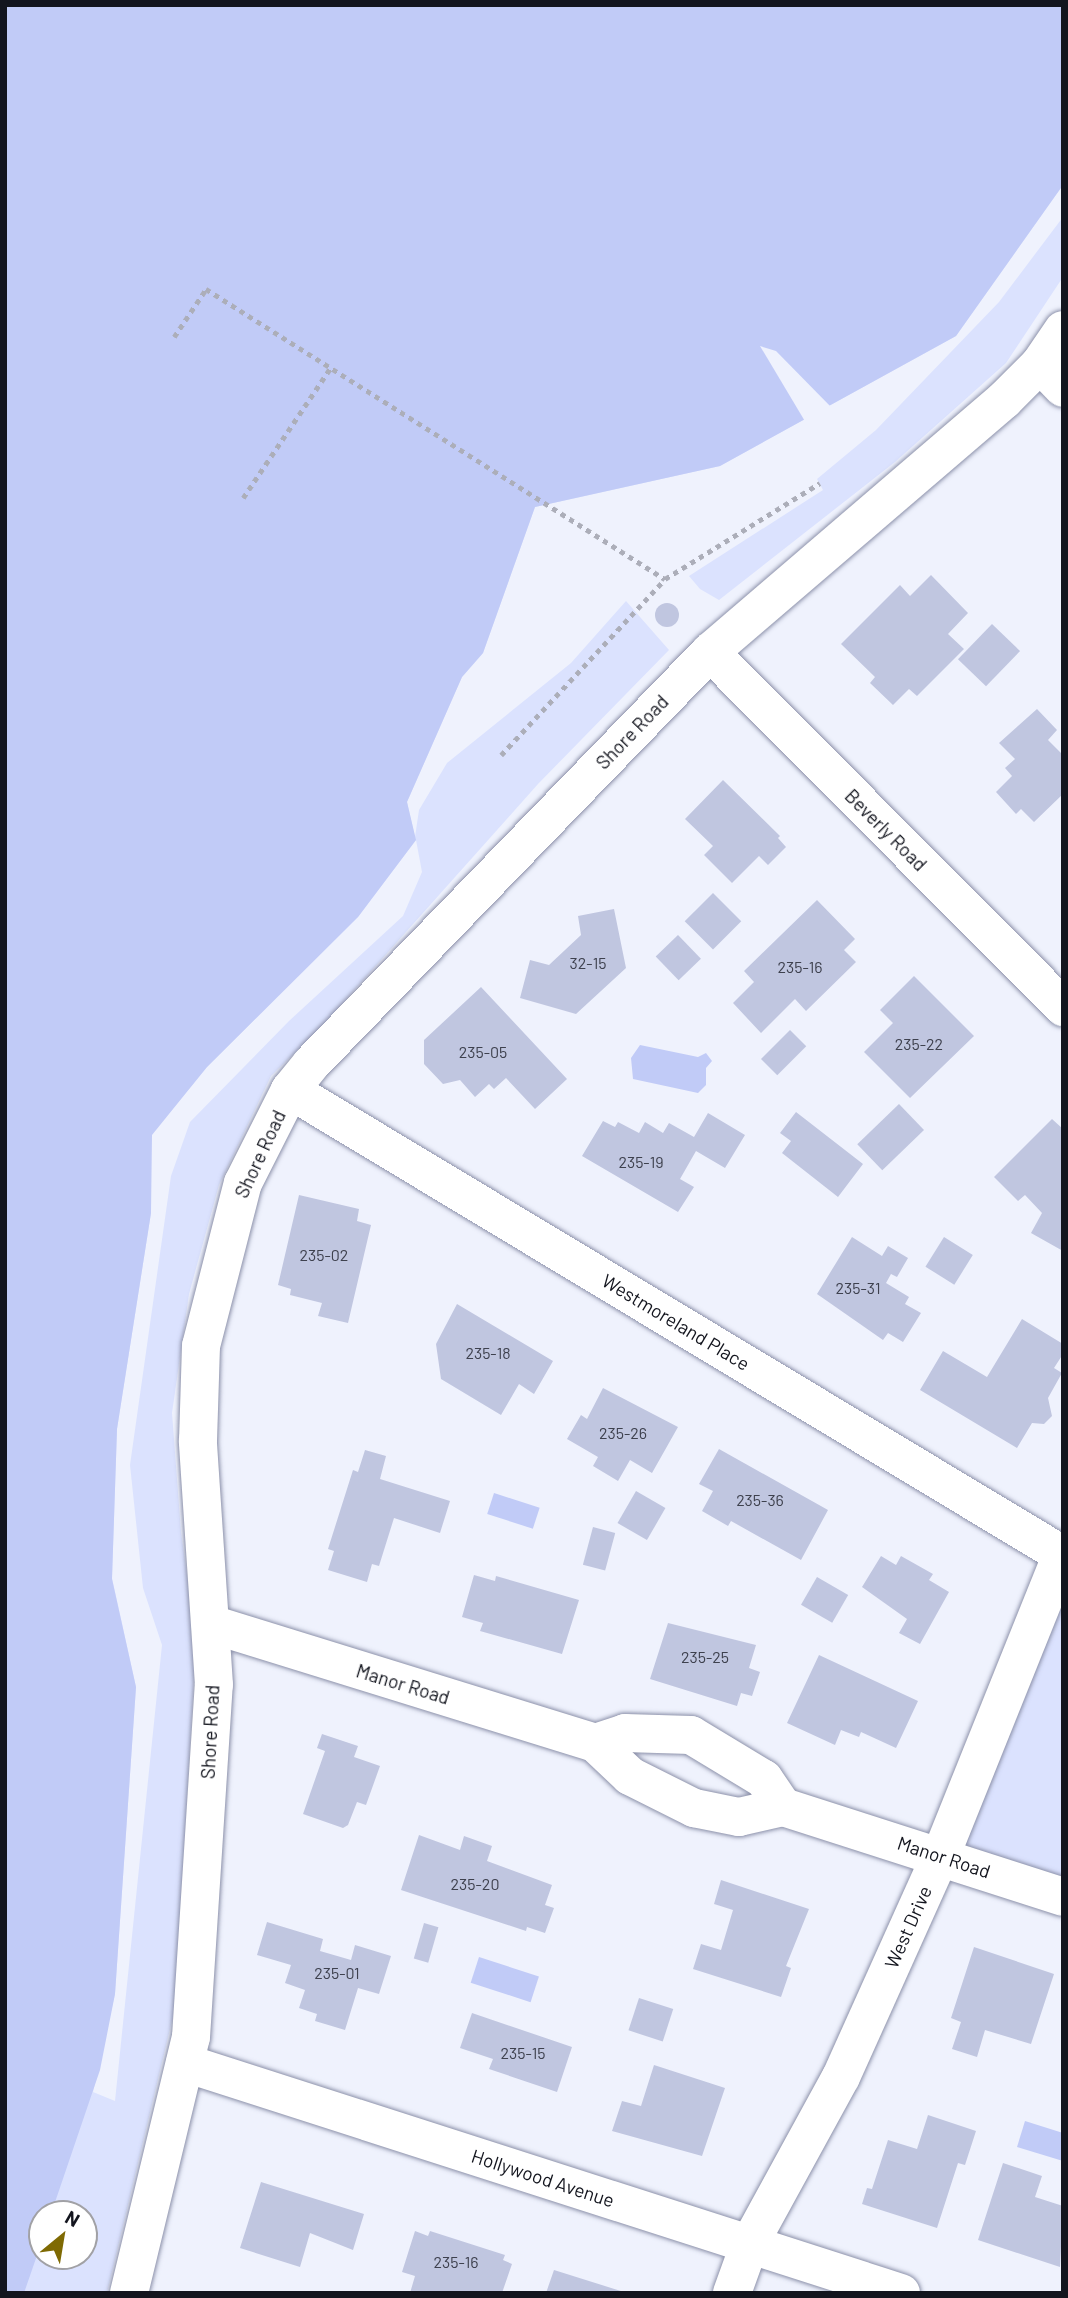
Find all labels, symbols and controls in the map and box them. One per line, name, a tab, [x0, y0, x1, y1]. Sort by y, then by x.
street label: Shore Road	[591, 690, 673, 774]
street label: Beverly Road	[840, 784, 932, 876]
house number: 32-15	[570, 953, 606, 973]
house number: 235-16	[777, 957, 823, 977]
house number: 235-22	[895, 1034, 943, 1054]
house number: 235-05	[459, 1042, 507, 1062]
street label: Shore Road	[230, 1106, 290, 1202]
house number: 235-19	[618, 1152, 664, 1172]
house number: 235-02	[300, 1245, 348, 1265]
street label: Westmoreland Place	[598, 1269, 754, 1375]
house number: 235-31	[836, 1278, 880, 1298]
house number: 235-18	[465, 1343, 511, 1363]
house number: 235-26	[599, 1423, 647, 1443]
house number: 235-36	[736, 1490, 784, 1510]
house number: 235-25	[681, 1647, 729, 1667]
street label: Manor Road	[354, 1659, 452, 1709]
street label: Shore Road	[196, 1684, 224, 1780]
street label: Manor Road	[895, 1831, 993, 1883]
house number: 235-20	[451, 1874, 499, 1894]
street label: West Drive	[880, 1882, 936, 1972]
house number: 235-01	[314, 1963, 360, 1983]
house number: 235-15	[500, 2043, 546, 2063]
street label: Hollywood Avenue	[469, 2144, 617, 2212]
north arrow	[28, 2200, 98, 2270]
text: N	[62, 2205, 84, 2231]
house number: 235-16	[433, 2252, 479, 2272]

